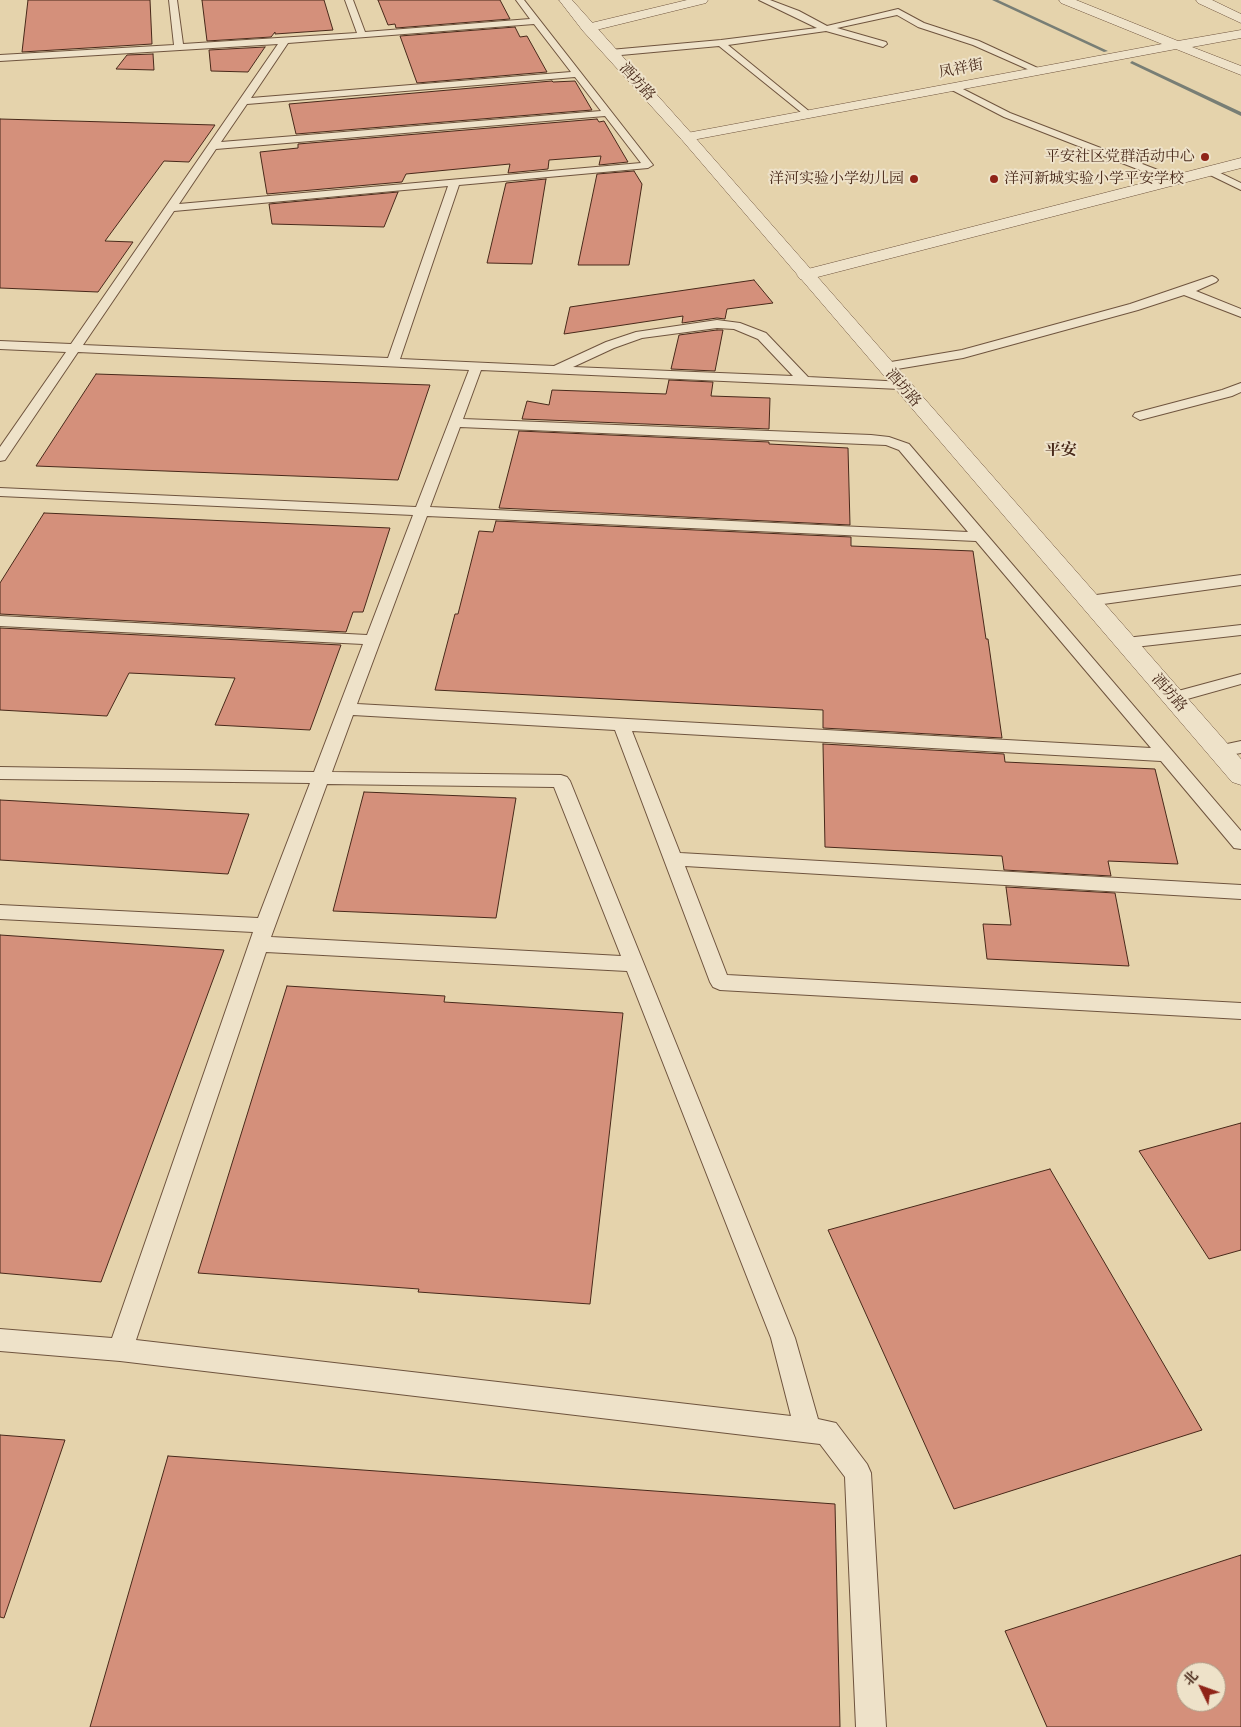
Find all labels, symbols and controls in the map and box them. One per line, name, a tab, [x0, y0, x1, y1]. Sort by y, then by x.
street label: 凤祥街	[937, 56, 985, 82]
street label: 酒坊路	[615, 59, 659, 105]
place label: 平安社区党群活动中心	[1045, 148, 1195, 166]
marker: 平安社区党群活动中心	[1199, 151, 1211, 163]
place label: 洋河实验小学幼儿园	[769, 170, 904, 188]
place label: 洋河新城实验小学平安学校	[1004, 170, 1184, 188]
marker: 洋河实验小学幼儿园	[908, 173, 920, 185]
marker: 洋河新城实验小学平安学校	[988, 173, 1000, 185]
street label: 酒坊路	[881, 365, 925, 411]
district label: 平安	[1045, 441, 1077, 461]
street label: 酒坊路	[1147, 670, 1191, 716]
north arrow	[1176, 1662, 1226, 1712]
text: 北	[1179, 1666, 1202, 1689]

